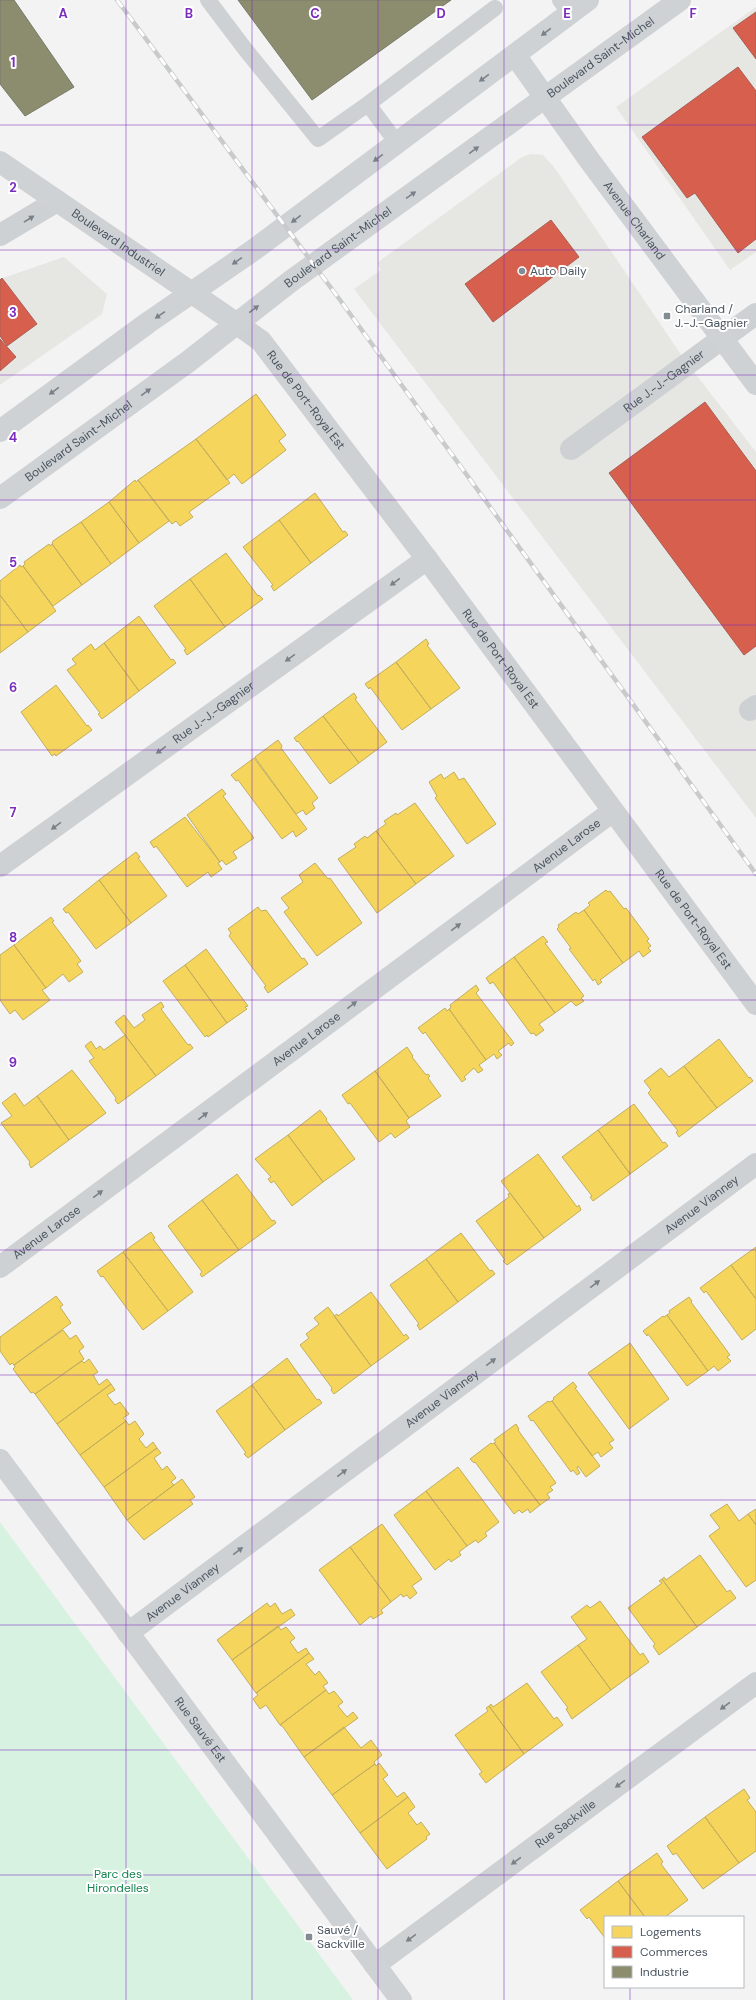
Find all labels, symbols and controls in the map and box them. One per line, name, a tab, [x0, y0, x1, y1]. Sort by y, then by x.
text: A	[58, 5, 68, 22]
text: B	[185, 5, 193, 22]
text: C	[310, 5, 320, 22]
text: D	[436, 5, 446, 22]
text: E	[563, 5, 571, 22]
text: F	[689, 5, 697, 22]
street label: Boulevard Saint-Michel	[544, 13, 658, 102]
one-way arrow	[540, 28, 551, 36]
text: 1	[11, 54, 15, 71]
one-way arrow	[478, 74, 489, 82]
one-way arrow	[468, 145, 479, 154]
one-way arrow	[372, 154, 383, 162]
street label: Avenue Charland	[600, 178, 669, 263]
text: 2	[9, 179, 17, 196]
one-way arrow	[405, 191, 416, 199]
street label: Boulevard Saint-Michel	[281, 203, 395, 291]
street label: Boulevard Industriel	[68, 205, 168, 280]
one-way arrow	[291, 214, 302, 223]
one-way arrow	[23, 215, 35, 222]
one-way arrow	[232, 257, 243, 265]
place label: Auto Daily	[530, 263, 587, 279]
marker: Auto Daily	[517, 266, 527, 276]
place label: Charland / J.-J.-Gagnier	[675, 301, 748, 331]
text: 3	[9, 304, 17, 321]
one-way arrow	[249, 305, 260, 313]
one-way arrow	[154, 311, 165, 319]
marker: Charland / J.-J.-Gagnier	[662, 311, 672, 321]
street label: Rue J.-J.-Gagnier	[620, 346, 708, 416]
street label: Rue de Port-Royal Est	[263, 347, 349, 453]
one-way arrow	[49, 387, 60, 395]
one-way arrow	[141, 388, 152, 396]
street label: Boulevard Saint-Michel	[22, 397, 135, 485]
text: 4	[9, 429, 17, 446]
text: 5	[9, 554, 17, 571]
one-way arrow	[390, 578, 400, 586]
street label: Rue de Port-Royal Est	[459, 606, 543, 712]
one-way arrow	[284, 654, 295, 662]
street label: Rue J.-J.-Gagnier	[170, 677, 258, 747]
text: 6	[9, 679, 17, 696]
one-way arrow	[156, 746, 167, 754]
text: 7	[10, 804, 17, 821]
street label: Avenue Larose	[529, 815, 604, 876]
one-way arrow	[50, 822, 61, 830]
street label: Rue de Port-Royal Est	[651, 866, 736, 973]
one-way arrow	[451, 923, 462, 932]
text: 8	[9, 929, 17, 946]
one-way arrow	[347, 1001, 357, 1009]
street label: Avenue Larose	[269, 1008, 344, 1070]
text: 9	[9, 1054, 17, 1071]
one-way arrow	[197, 1112, 208, 1120]
street label: Avenue Vianney	[661, 1171, 742, 1237]
one-way arrow	[93, 1189, 104, 1198]
street label: Avenue Larose	[9, 1202, 84, 1263]
one-way arrow	[590, 1280, 601, 1288]
one-way arrow	[486, 1358, 496, 1366]
street label: Avenue Vianney	[402, 1365, 483, 1431]
one-way arrow	[337, 1469, 347, 1477]
one-way arrow	[232, 1547, 243, 1555]
street label: Avenue Vianney	[142, 1559, 223, 1625]
street label: Rue Sauvé Est	[171, 1694, 230, 1766]
one-way arrow	[719, 1702, 730, 1711]
one-way arrow	[615, 1779, 625, 1787]
street label: Rue Sackville	[532, 1796, 599, 1852]
one-way arrow	[510, 1857, 521, 1865]
park label: Parc des Hirondelles	[87, 1866, 149, 1896]
legend	[604, 1916, 744, 1988]
place label: Sauvé / Sackville	[317, 1922, 365, 1952]
text: Logements	[640, 1924, 701, 1940]
marker: Sauvé / Sackville	[304, 1932, 314, 1942]
one-way arrow	[406, 1934, 416, 1942]
text: Commerces	[640, 1944, 708, 1960]
text: Industrie	[640, 1964, 689, 1980]

